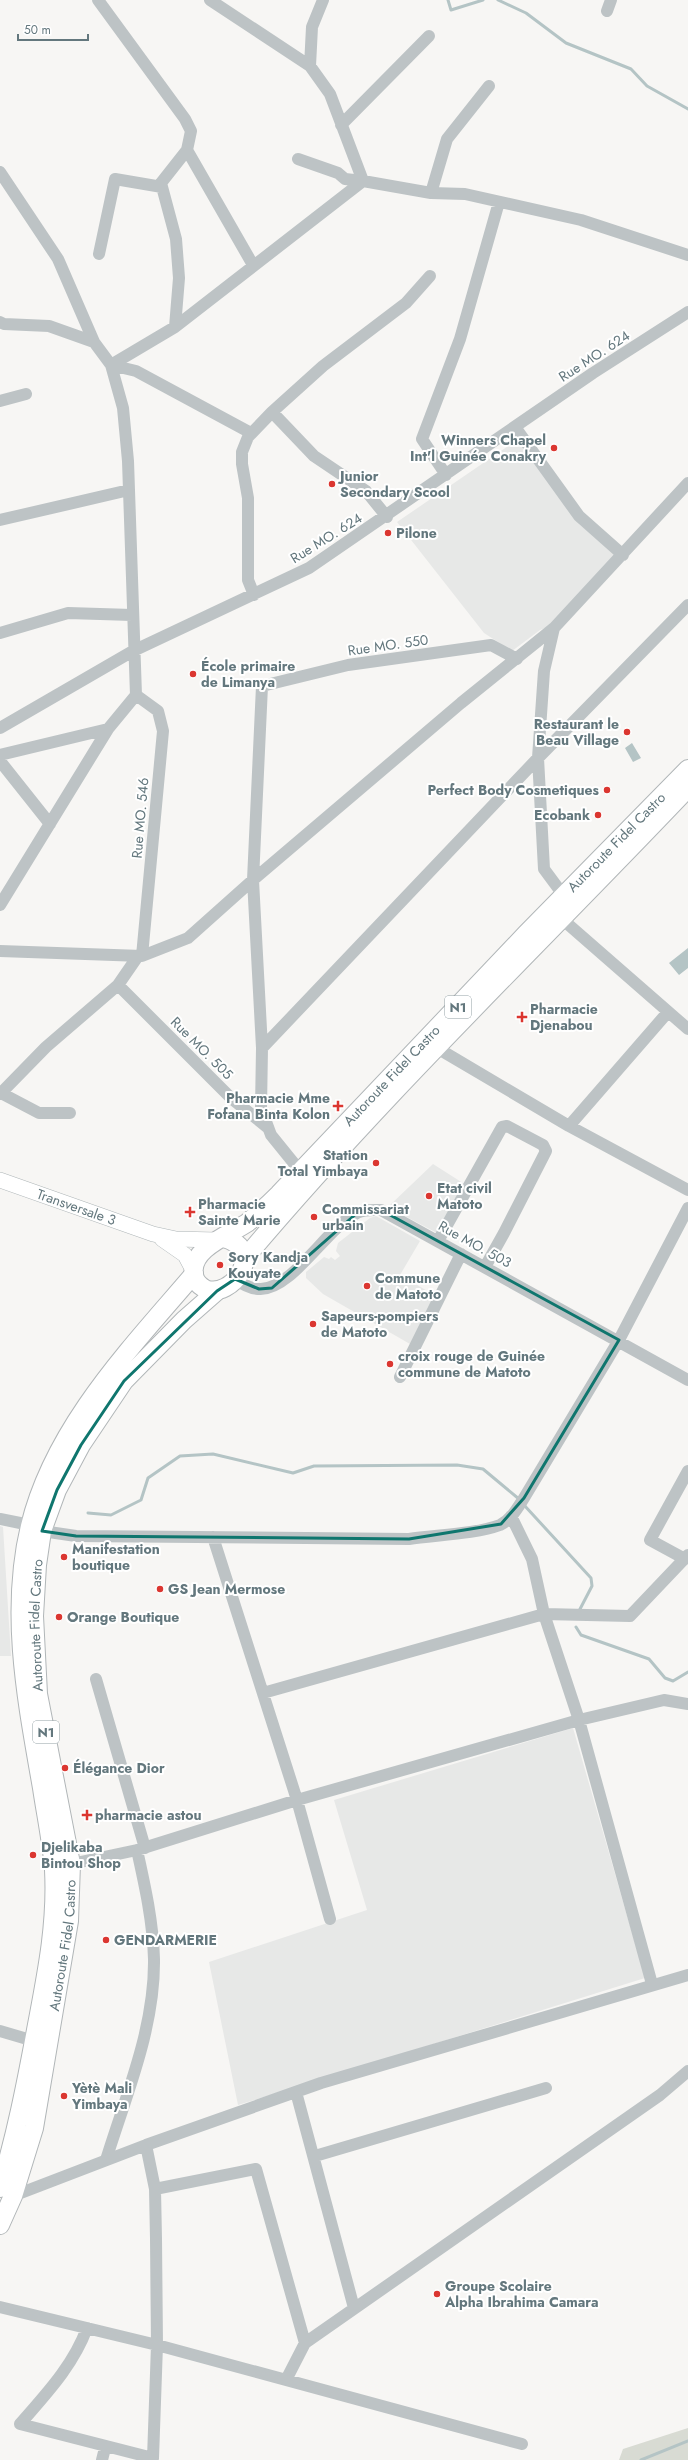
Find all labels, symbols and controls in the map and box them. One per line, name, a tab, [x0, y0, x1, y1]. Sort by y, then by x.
scale bar	[18, 16, 88, 42]
text: 50 m	[24, 21, 51, 39]
street label: Rue MO. 624	[555, 326, 633, 386]
place label: Winners Chapel Int'l Guinée Conakry	[410, 430, 547, 466]
marker: Winners Chapel Int'l Guinée Conakry	[549, 443, 559, 453]
place label: Junior Secondary Scool	[337, 466, 450, 502]
marker: Junior Secondary Scool	[327, 479, 337, 489]
street label: Rue MO. 624	[286, 508, 366, 568]
place label: Pilone	[396, 523, 437, 543]
marker: Pilone	[383, 528, 393, 538]
street label: Rue MO. 550	[346, 629, 430, 661]
place label: École primaire de Limanya	[201, 656, 295, 692]
marker: École primaire de Limanya	[188, 669, 198, 679]
place label: Restaurant le Beau Village	[534, 714, 619, 750]
marker: Restaurant le Beau Village	[622, 727, 632, 737]
street label: Rue MO. 546	[127, 777, 153, 859]
place label: Perfect Body Cosmetiques	[427, 780, 600, 800]
marker: Perfect Body Cosmetiques	[602, 785, 612, 795]
street label: Autoroute Fidel Castro	[563, 788, 670, 896]
place label: Ecobank	[534, 805, 590, 825]
marker: Ecobank	[593, 810, 603, 820]
road number: N1	[445, 996, 471, 1018]
place label: Pharmacie Djenabou	[530, 999, 598, 1035]
street label: Rue MO. 505	[166, 1012, 238, 1084]
marker: Pharmacie Djenabou	[517, 1012, 527, 1022]
street label: Autoroute Fidel Castro	[339, 1020, 445, 1131]
place label: Pharmacie Mme Fofana Binta Kolon	[207, 1088, 330, 1124]
marker: Pharmacie Mme Fofana Binta Kolon	[333, 1101, 343, 1111]
place label: Station Total Yimbaya	[278, 1145, 368, 1181]
marker: Station Total Yimbaya	[371, 1158, 381, 1168]
place label: Etat civil Matoto	[437, 1178, 492, 1214]
street label: Transversale 3	[34, 1184, 119, 1230]
marker: Etat civil Matoto	[424, 1191, 434, 1201]
place label: Pharmacie Sainte Marie	[198, 1194, 281, 1230]
place label: Commissariat urbain	[322, 1199, 409, 1235]
marker: Pharmacie Sainte Marie	[185, 1207, 195, 1217]
marker: Commissariat urbain	[309, 1212, 319, 1222]
street label: Rue MO. 503	[435, 1216, 516, 1273]
place label: Sory Kandja Kouyate	[228, 1247, 308, 1283]
marker: Sory Kandja Kouyate	[215, 1260, 225, 1270]
place label: Commune de Matoto	[375, 1268, 441, 1304]
marker: Commune de Matoto	[362, 1281, 372, 1291]
place label: Sapeurs-pompiers de Matoto	[321, 1306, 439, 1342]
marker: Sapeurs-pompiers de Matoto	[308, 1319, 318, 1329]
place label: croix rouge de Guinée commune de Matoto	[398, 1346, 545, 1382]
marker: croix rouge de Guinée commune de Matoto	[385, 1359, 395, 1369]
place label: Manifestation boutique	[72, 1539, 160, 1575]
marker: Manifestation boutique	[59, 1552, 69, 1562]
street label: Autoroute Fidel Castro	[24, 1557, 48, 1692]
place label: GS Jean Mermose	[168, 1579, 285, 1599]
marker: GS Jean Mermose	[155, 1584, 165, 1594]
place label: Orange Boutique	[67, 1607, 179, 1627]
marker: Orange Boutique	[54, 1612, 64, 1622]
road number: N1	[33, 1721, 59, 1743]
place label: Élégance Dior	[73, 1758, 165, 1778]
marker: Élégance Dior	[60, 1763, 70, 1773]
place label: pharmacie astou	[95, 1805, 202, 1825]
marker: pharmacie astou	[82, 1810, 92, 1820]
place label: Djelikaba Bintou Shop	[41, 1837, 121, 1873]
marker: Djelikaba Bintou Shop	[28, 1850, 38, 1860]
street label: Autoroute Fidel Castro	[44, 1879, 80, 2013]
place label: GENDARMERIE	[114, 1930, 217, 1950]
marker: GENDARMERIE	[101, 1935, 111, 1945]
place label: Yètè Mali Yimbaya	[71, 2078, 132, 2114]
marker: Yètè Mali Yimbaya	[59, 2091, 69, 2101]
place label: Groupe Scolaire Alpha Ibrahima Camara	[444, 2276, 599, 2312]
marker: Groupe Scolaire Alpha Ibrahima Camara	[432, 2289, 442, 2299]

